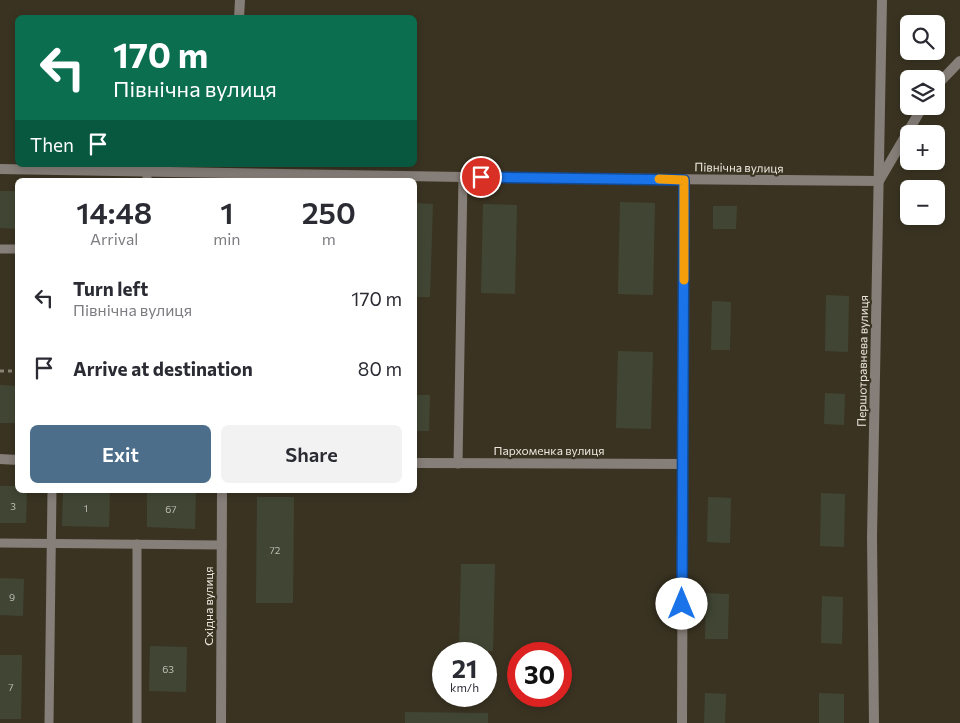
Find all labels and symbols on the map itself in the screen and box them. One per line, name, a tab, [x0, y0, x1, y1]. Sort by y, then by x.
pin	[460, 156, 502, 198]
street label: Північна вулиця	[694, 159, 784, 175]
street label: Першотравнева вулиця	[854, 295, 870, 427]
street label: Пархоменка вулиця	[493, 443, 605, 457]
house number: 3	[10, 500, 16, 512]
house number: 1	[84, 502, 88, 514]
house number: 67	[165, 503, 177, 515]
house number: 72	[270, 544, 281, 556]
street label: Східна вулиця	[201, 566, 215, 646]
position arrow	[655, 577, 707, 629]
house number: 9	[9, 591, 15, 603]
speed limit sign: 30	[507, 642, 572, 707]
house number: 63	[162, 663, 174, 675]
house number: 7	[8, 681, 14, 693]

